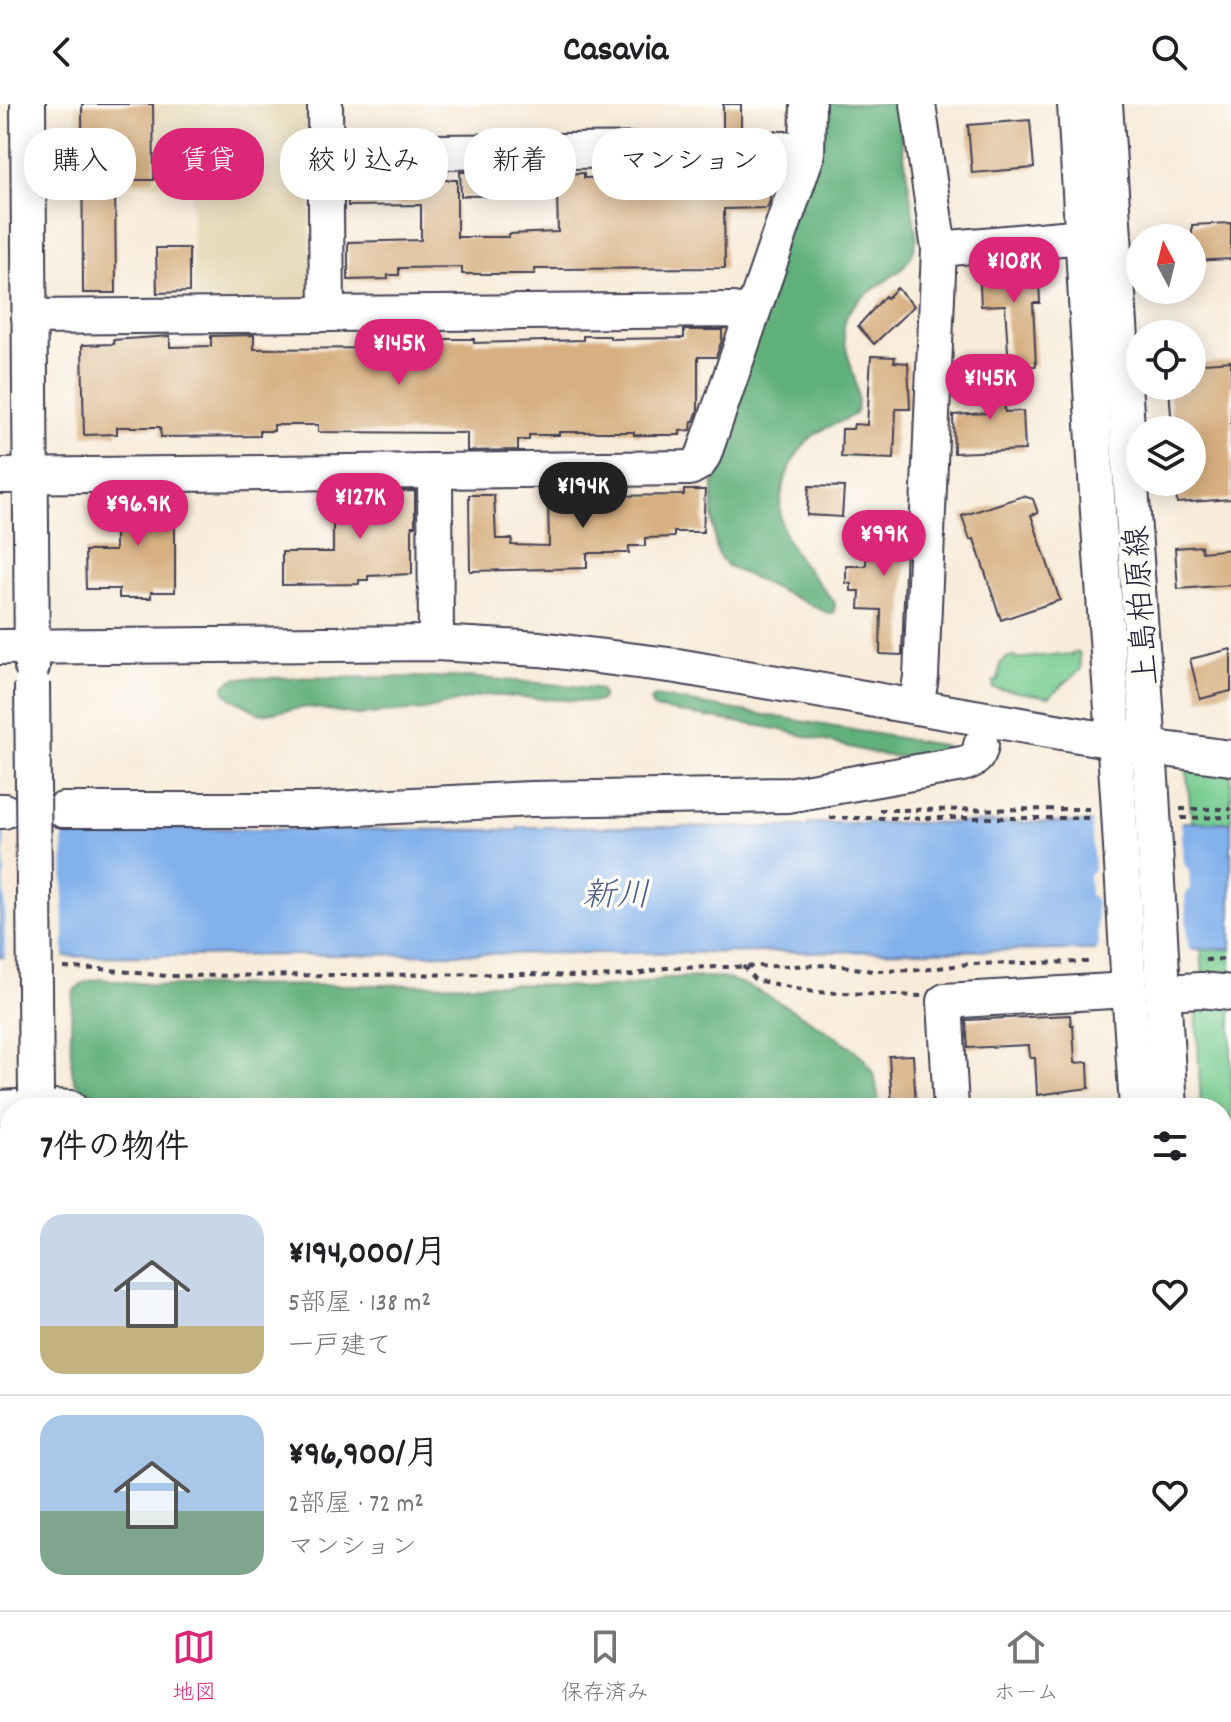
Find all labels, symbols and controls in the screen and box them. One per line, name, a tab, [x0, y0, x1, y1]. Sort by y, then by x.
text: Casavia	[563, 26, 668, 78]
icon: back	[40, 30, 84, 74]
icon: search	[1147, 30, 1191, 74]
chip: 購入	[24, 128, 136, 200]
chip: 賃貸	[152, 128, 264, 200]
chip: 絞り込み	[280, 128, 448, 200]
chip: 新着	[464, 128, 576, 200]
chip: マンション	[592, 128, 787, 200]
north arrow	[1126, 224, 1206, 304]
map controls	[1126, 224, 1206, 496]
pin: ¥108K	[958, 237, 1070, 305]
text: ¥108K	[987, 244, 1041, 281]
pin: ¥145K	[343, 319, 455, 387]
button: locate	[1126, 320, 1206, 400]
text: ¥145K	[372, 326, 426, 363]
pin: ¥145K	[934, 354, 1046, 422]
text: ¥145K	[963, 361, 1017, 398]
button: layers	[1126, 416, 1206, 496]
pin: ¥194K	[527, 462, 639, 530]
text: ¥194K	[557, 469, 610, 506]
pin: ¥127K	[304, 473, 416, 541]
pin: ¥96.9K	[73, 480, 203, 548]
text: ¥127K	[334, 480, 386, 517]
text: ¥96.9K	[105, 487, 171, 524]
pin: ¥99K	[837, 510, 931, 578]
text: ¥99K	[860, 517, 908, 554]
street label: 上島柏原線	[1116, 524, 1174, 687]
water label: 新川	[582, 874, 650, 923]
icon: filters	[1148, 1124, 1192, 1168]
text: 7件の物件	[40, 1126, 189, 1175]
text: ¥194,000/月	[288, 1231, 447, 1280]
icon: home	[104, 1246, 200, 1342]
icon: heart	[1148, 1272, 1192, 1316]
text: 5部屋 · 138 m²	[288, 1286, 431, 1323]
text: 一戸建て	[288, 1329, 392, 1366]
text: ¥96,900/月	[288, 1432, 439, 1481]
icon: home	[104, 1447, 200, 1543]
icon: heart	[1148, 1473, 1192, 1517]
text: 2部屋 · 72 m²	[288, 1487, 424, 1524]
text: マンション	[288, 1530, 417, 1567]
tab: 地図	[172, 1625, 216, 1710]
tab: 保存済み	[561, 1625, 649, 1710]
tab: ホーム	[994, 1625, 1059, 1710]

